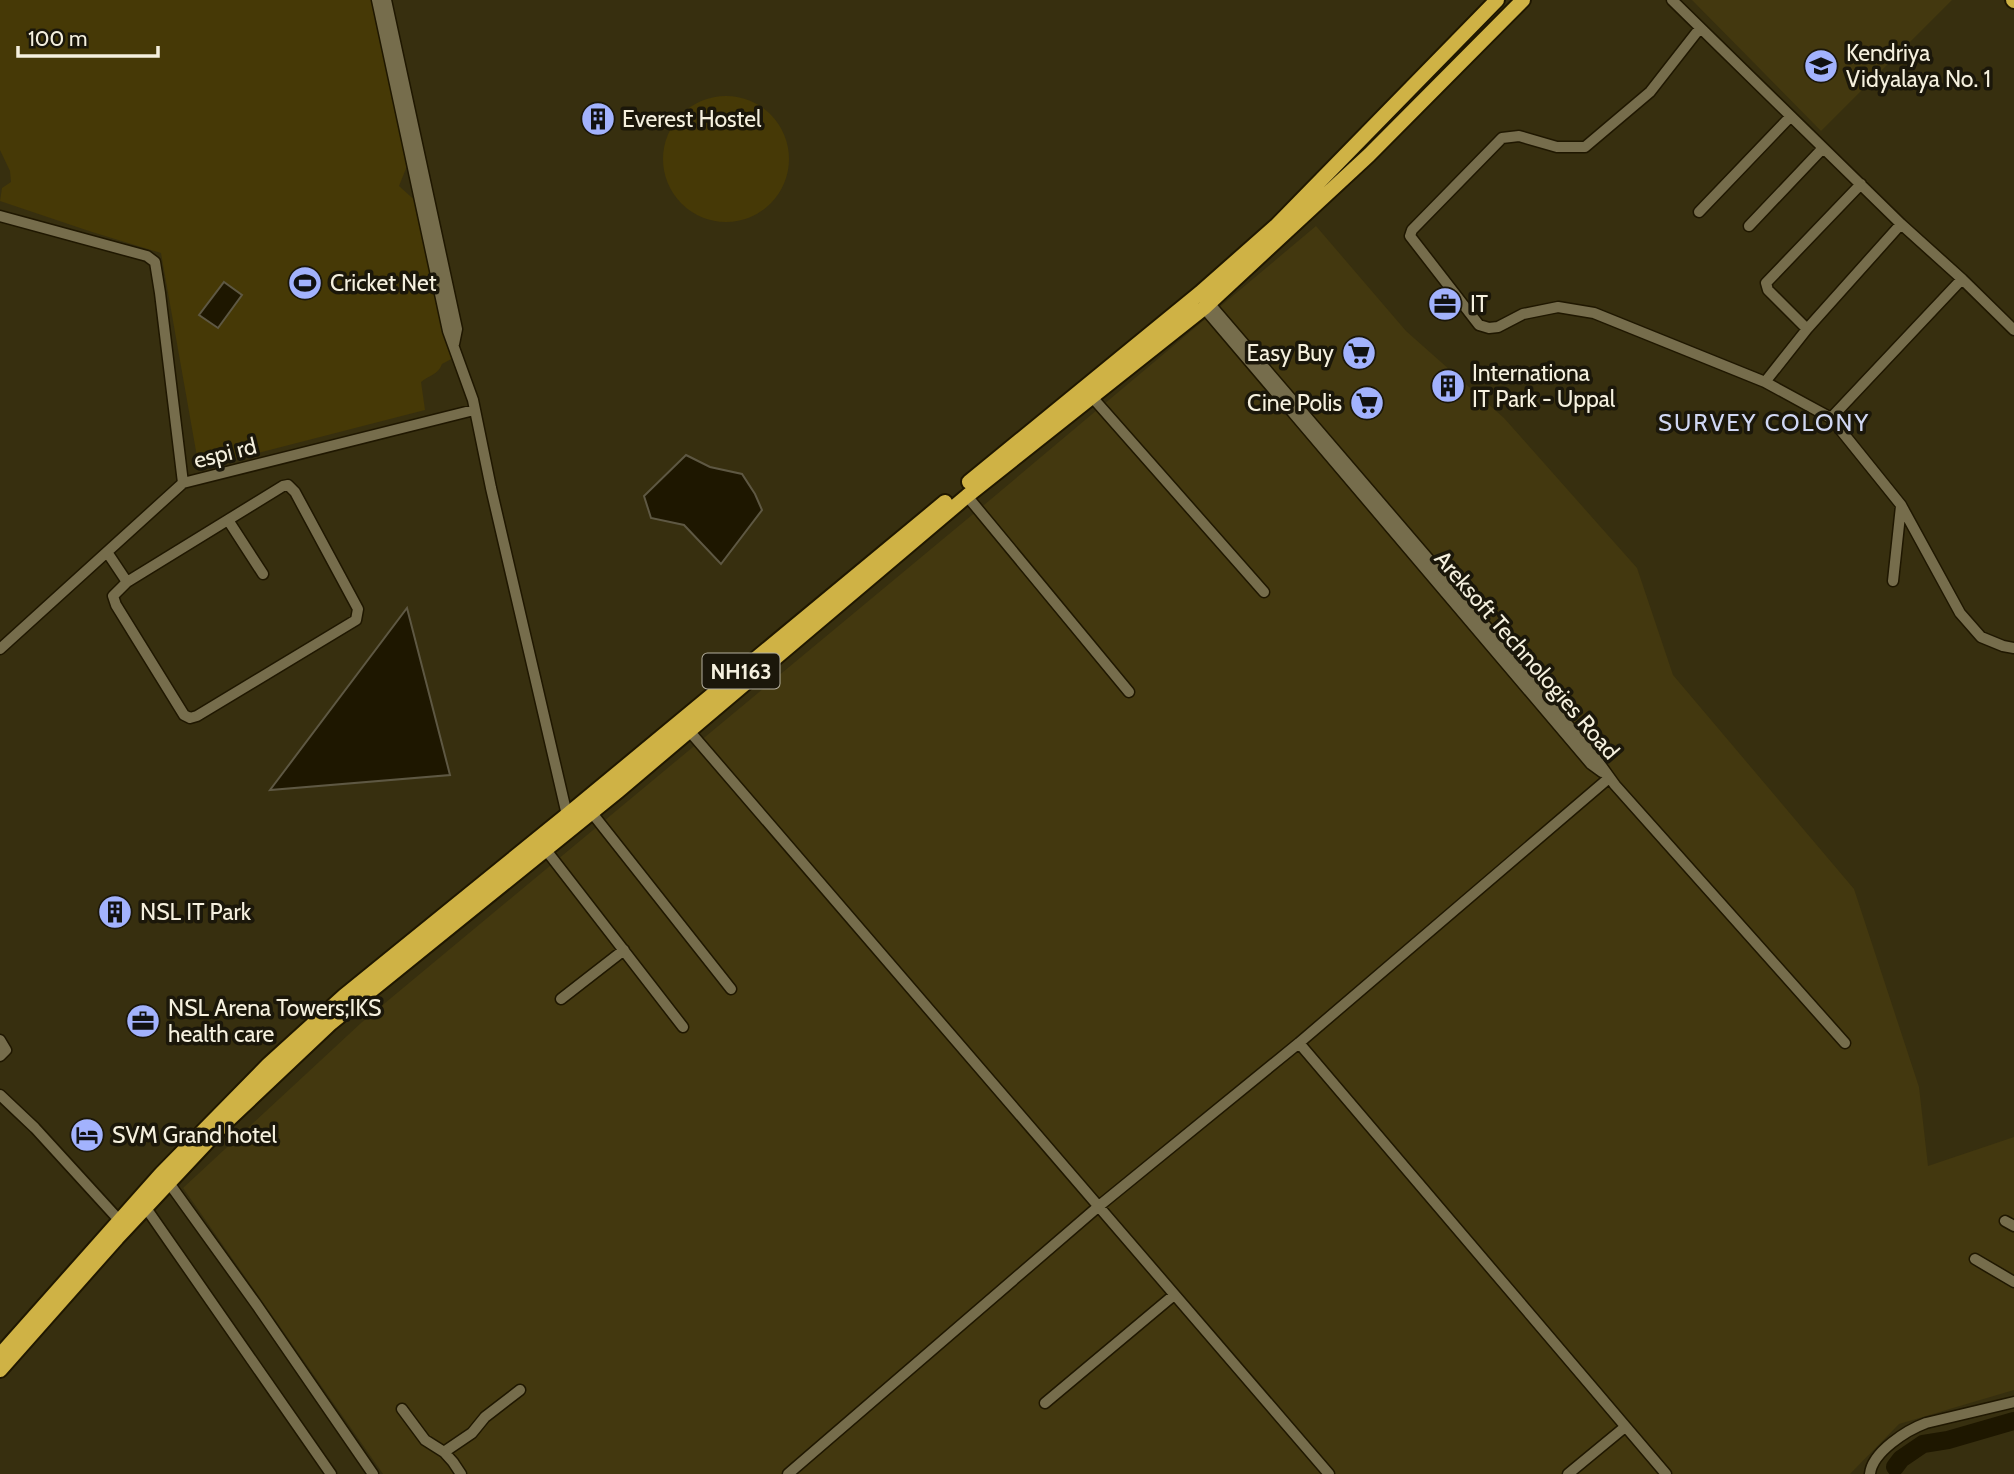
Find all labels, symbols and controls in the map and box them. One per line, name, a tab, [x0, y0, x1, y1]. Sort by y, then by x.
scale bar	[18, 14, 158, 58]
text: 100 m	[28, 26, 87, 51]
place label: Kendriya Vidyalaya No. 1	[1846, 39, 1991, 93]
school or university icon: Kendriya Vidyalaya No. 1	[1802, 47, 1840, 85]
building icon: Everest Hostel	[579, 100, 617, 138]
place label: Everest Hostel	[622, 105, 762, 133]
sports icon: Cricket Net	[286, 264, 324, 302]
place label: Cricket Net	[330, 269, 437, 297]
office icon: IT	[1426, 285, 1464, 323]
place label: IT	[1470, 290, 1488, 318]
supermarket icon: Easy Buy	[1340, 334, 1378, 372]
place label: Easy Buy	[1247, 339, 1334, 367]
place label: Internationa IT Park - Uppal	[1472, 359, 1616, 413]
building icon: Internationa IT Park - Uppal	[1429, 367, 1467, 405]
supermarket icon: Cine Polis	[1348, 384, 1386, 422]
place label: Cine Polis	[1247, 389, 1342, 417]
district label: SURVEY COLONY	[1658, 408, 1870, 437]
street label: espi rd	[191, 432, 259, 474]
street label: Areksoft Technologies Road	[1429, 545, 1625, 765]
road number: NH163	[702, 654, 780, 688]
building icon: NSL IT Park	[96, 893, 134, 931]
place label: NSL IT Park	[140, 898, 252, 926]
place label: NSL Arena Towers;IKS health care	[168, 994, 382, 1048]
office icon: NSL Arena Towers;IKS health care	[124, 1002, 162, 1040]
hotel icon: SVM Grand hotel	[68, 1116, 106, 1154]
place label: SVM Grand hotel	[112, 1121, 277, 1149]

